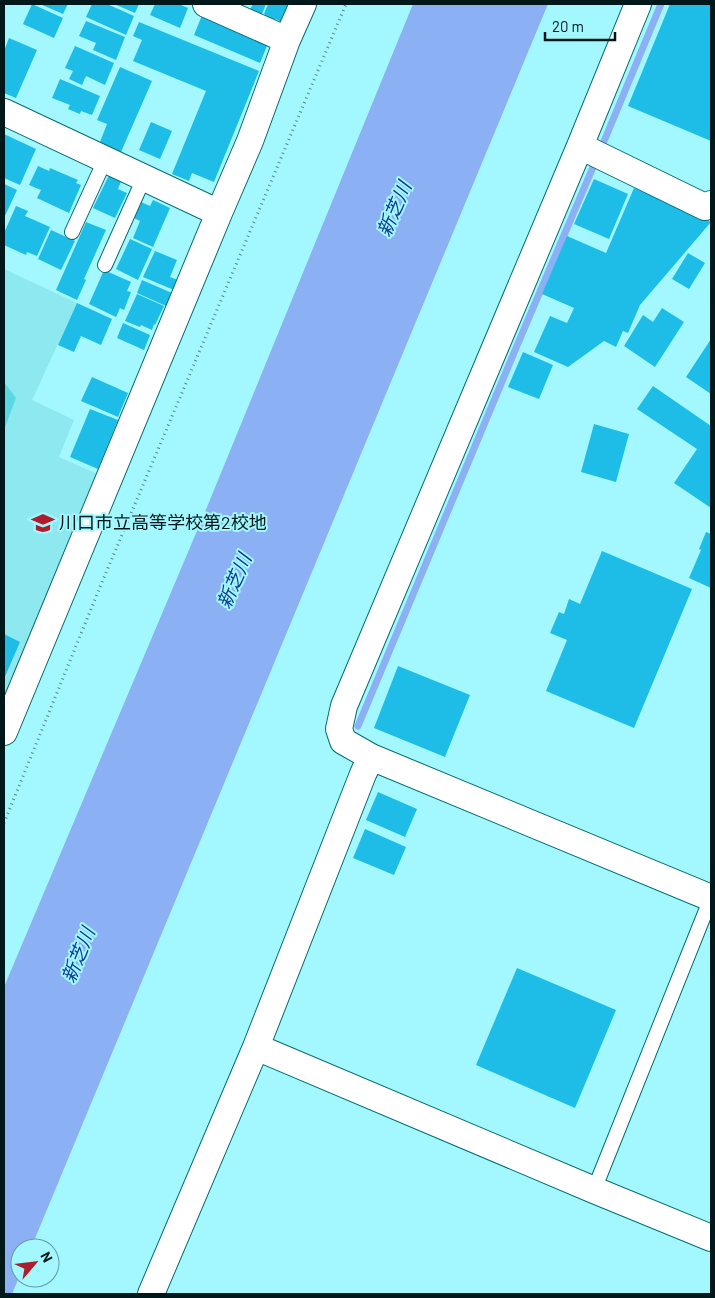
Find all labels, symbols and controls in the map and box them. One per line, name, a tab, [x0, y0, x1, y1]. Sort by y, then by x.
scale bar	[545, 10, 615, 42]
text: 20 m	[552, 17, 584, 35]
water label: 新芝川	[372, 176, 416, 240]
school or university icon: 川口市立高等学校第2校地	[30, 510, 56, 536]
place label: 川口市立高等学校第2校地	[59, 511, 267, 533]
water label: 新芝川	[212, 548, 256, 612]
water label: 新芝川	[56, 922, 100, 986]
north arrow	[10, 1238, 60, 1288]
text: N	[37, 1249, 57, 1265]

